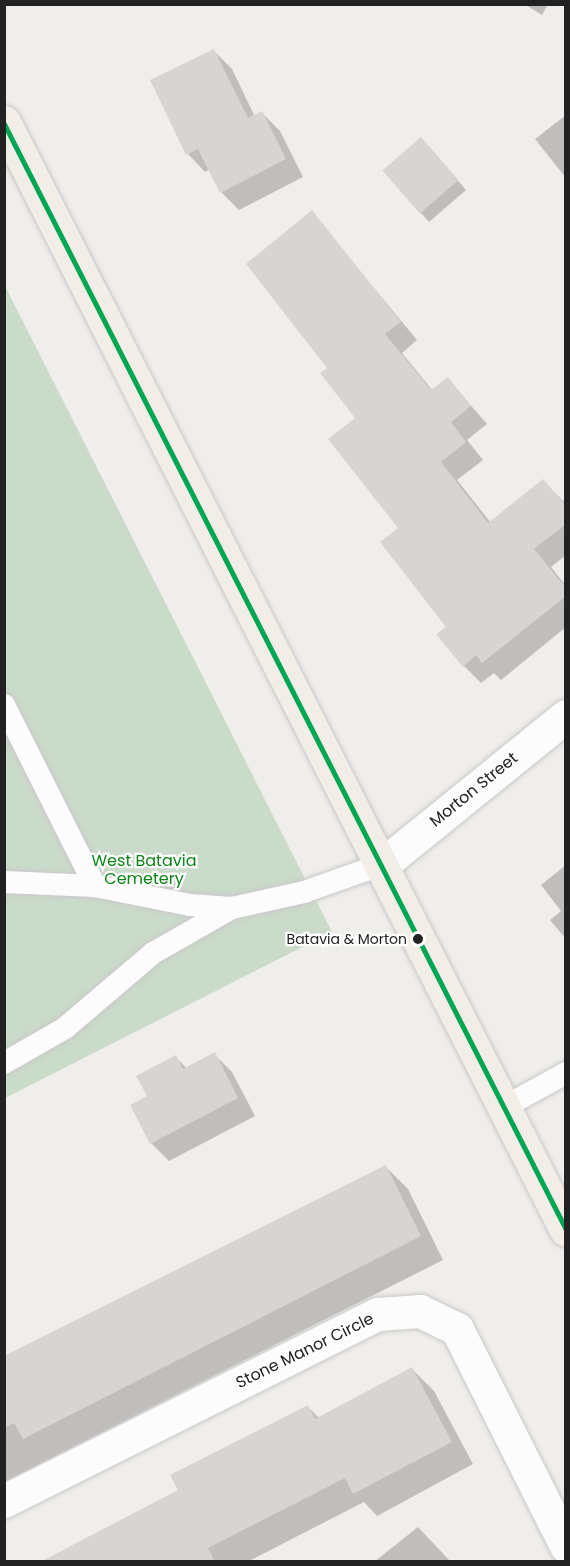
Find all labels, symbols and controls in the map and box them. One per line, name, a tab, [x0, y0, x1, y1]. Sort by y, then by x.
street label: Morton Street	[426, 749, 522, 831]
park label: West Batavia Cemetery	[92, 851, 196, 889]
place label: Batavia & Morton	[287, 931, 407, 947]
marker: Batavia & Morton	[412, 933, 424, 945]
street label: Stone Manor Circle	[233, 1309, 377, 1393]

